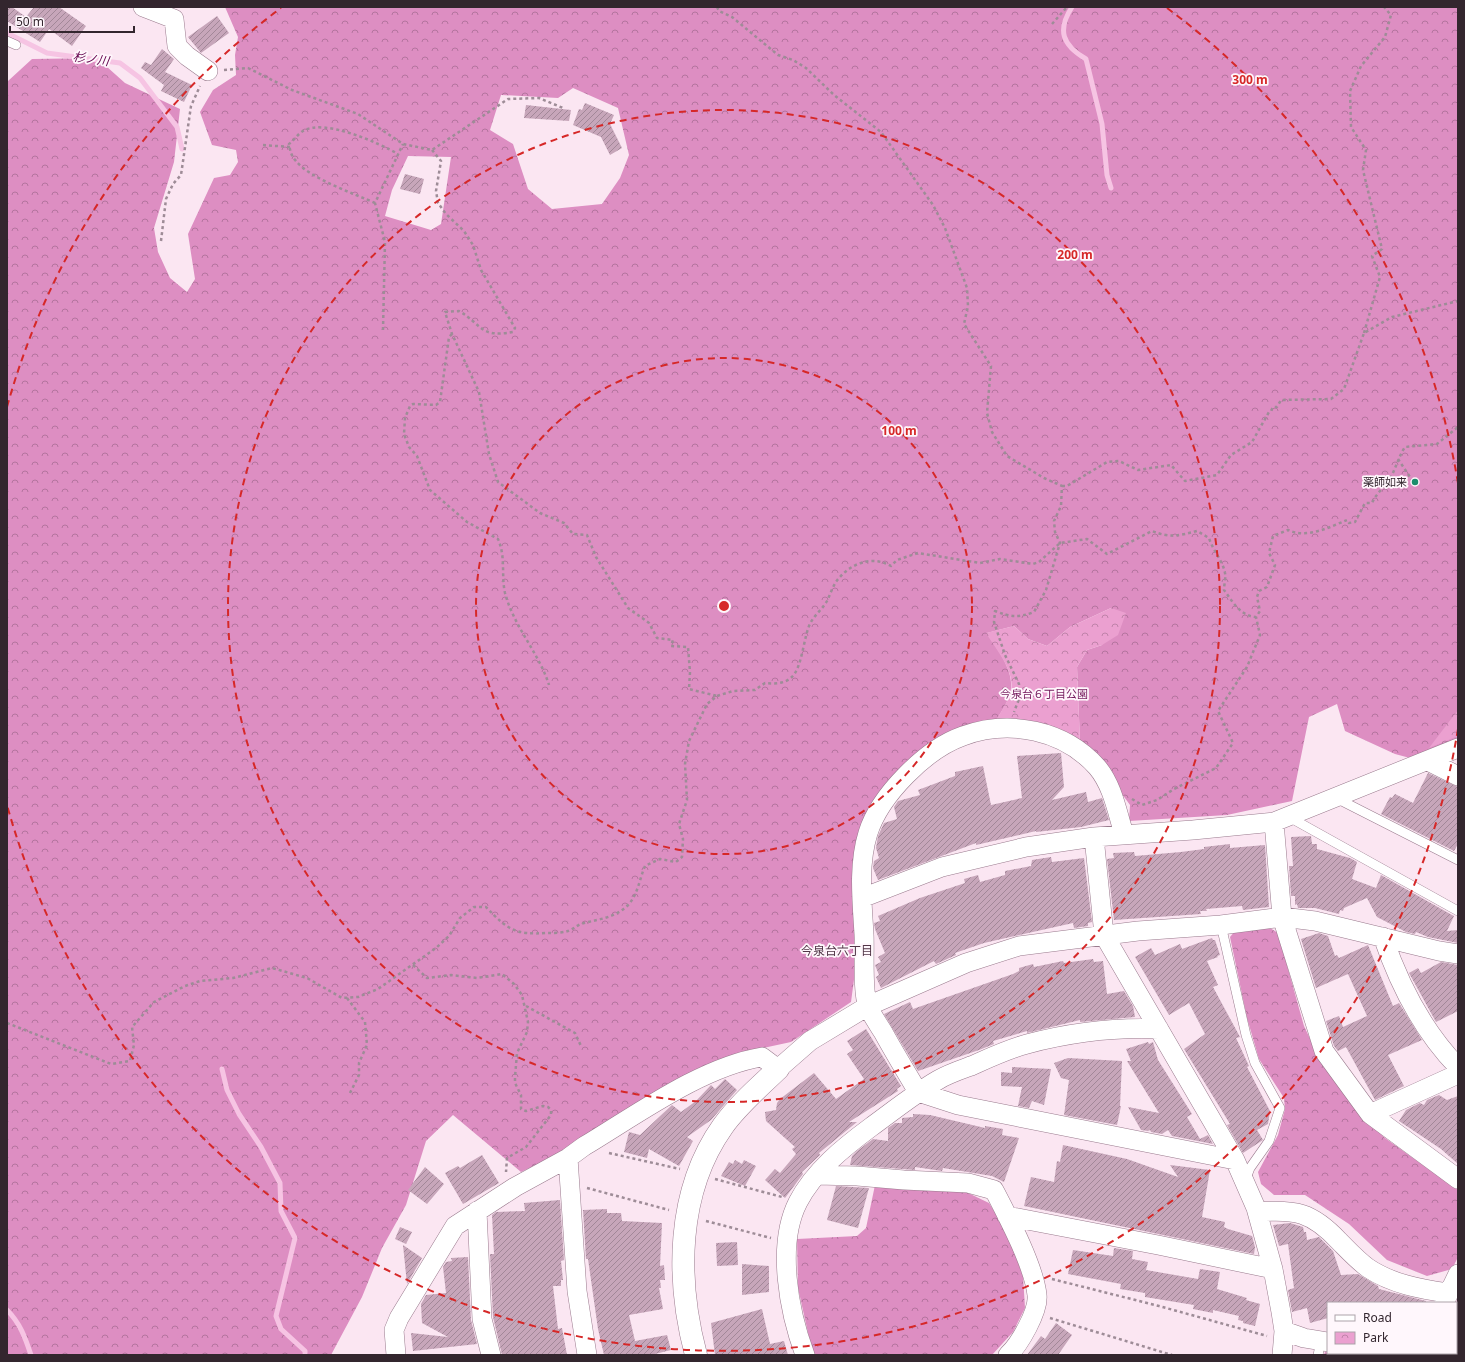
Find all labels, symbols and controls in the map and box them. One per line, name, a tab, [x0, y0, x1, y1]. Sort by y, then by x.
scale bar	[10, 8, 134, 34]
text: 50 m	[16, 13, 44, 30]
water label: 杉ノ川	[72, 48, 112, 70]
text: 300 m	[1232, 71, 1268, 88]
text: 200 m	[1057, 246, 1093, 263]
text: 100 m	[881, 422, 917, 439]
place label: 薬師如来	[1363, 474, 1407, 489]
marker: 薬師如来	[1410, 477, 1420, 487]
centre of rings	[717, 599, 731, 613]
park label: 今泉台６丁目公園	[1000, 686, 1088, 701]
district label: 今泉台六丁目	[801, 942, 873, 959]
legend	[1327, 1302, 1457, 1354]
text: Road	[1363, 1309, 1392, 1326]
text: Park	[1363, 1329, 1389, 1346]

